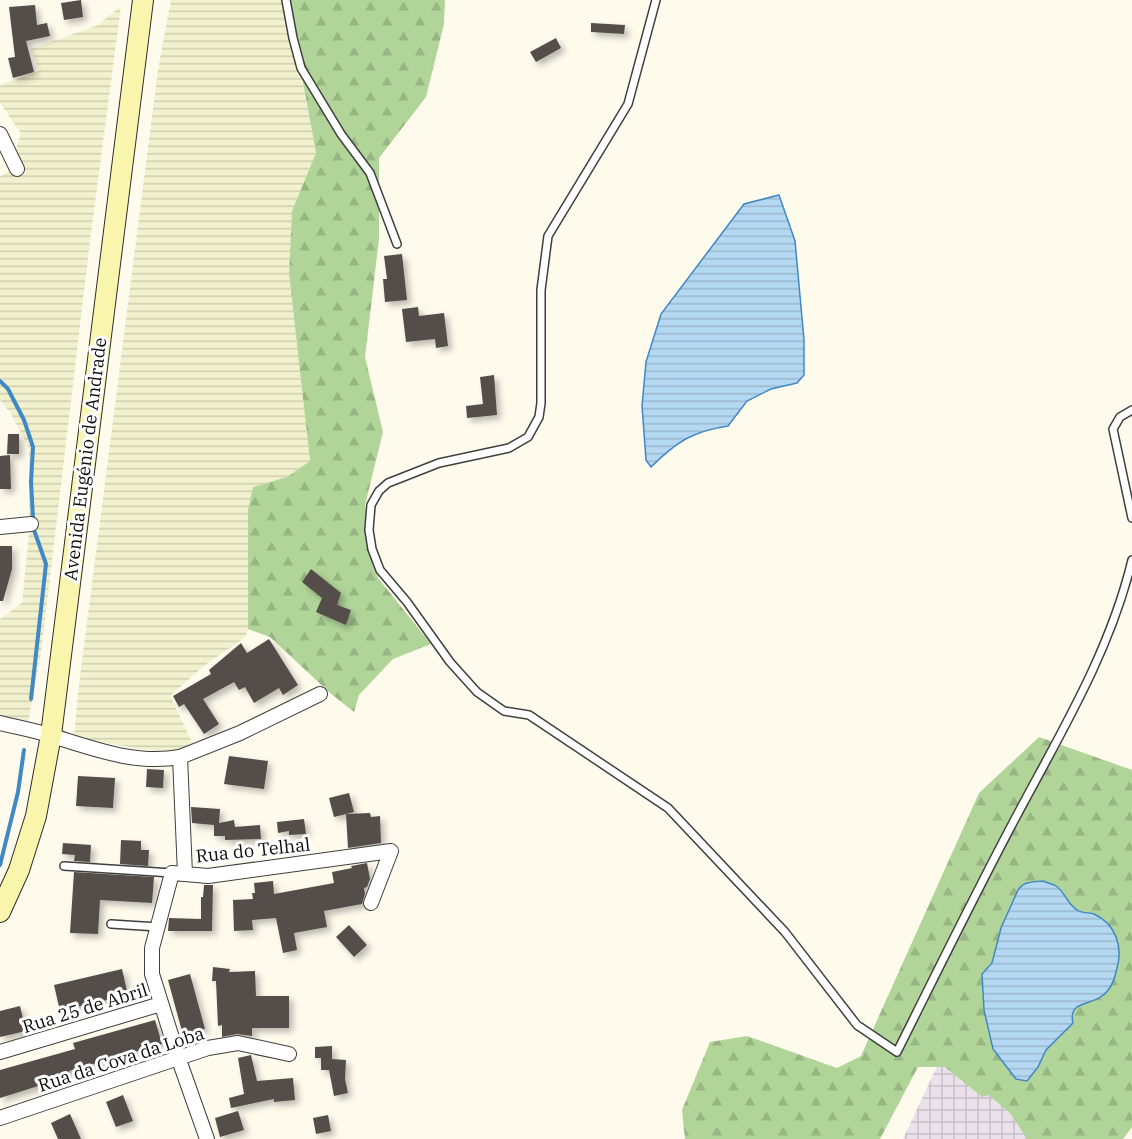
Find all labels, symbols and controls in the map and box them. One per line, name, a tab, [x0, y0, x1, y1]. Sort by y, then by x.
street label: Avenida Eugénio de Andrade	[59, 336, 111, 582]
street label: Rua do Telhal	[195, 833, 311, 867]
street label: Rua 25 de Abril	[20, 978, 150, 1038]
street label: Rua da Cova da Loba	[35, 1021, 207, 1097]

